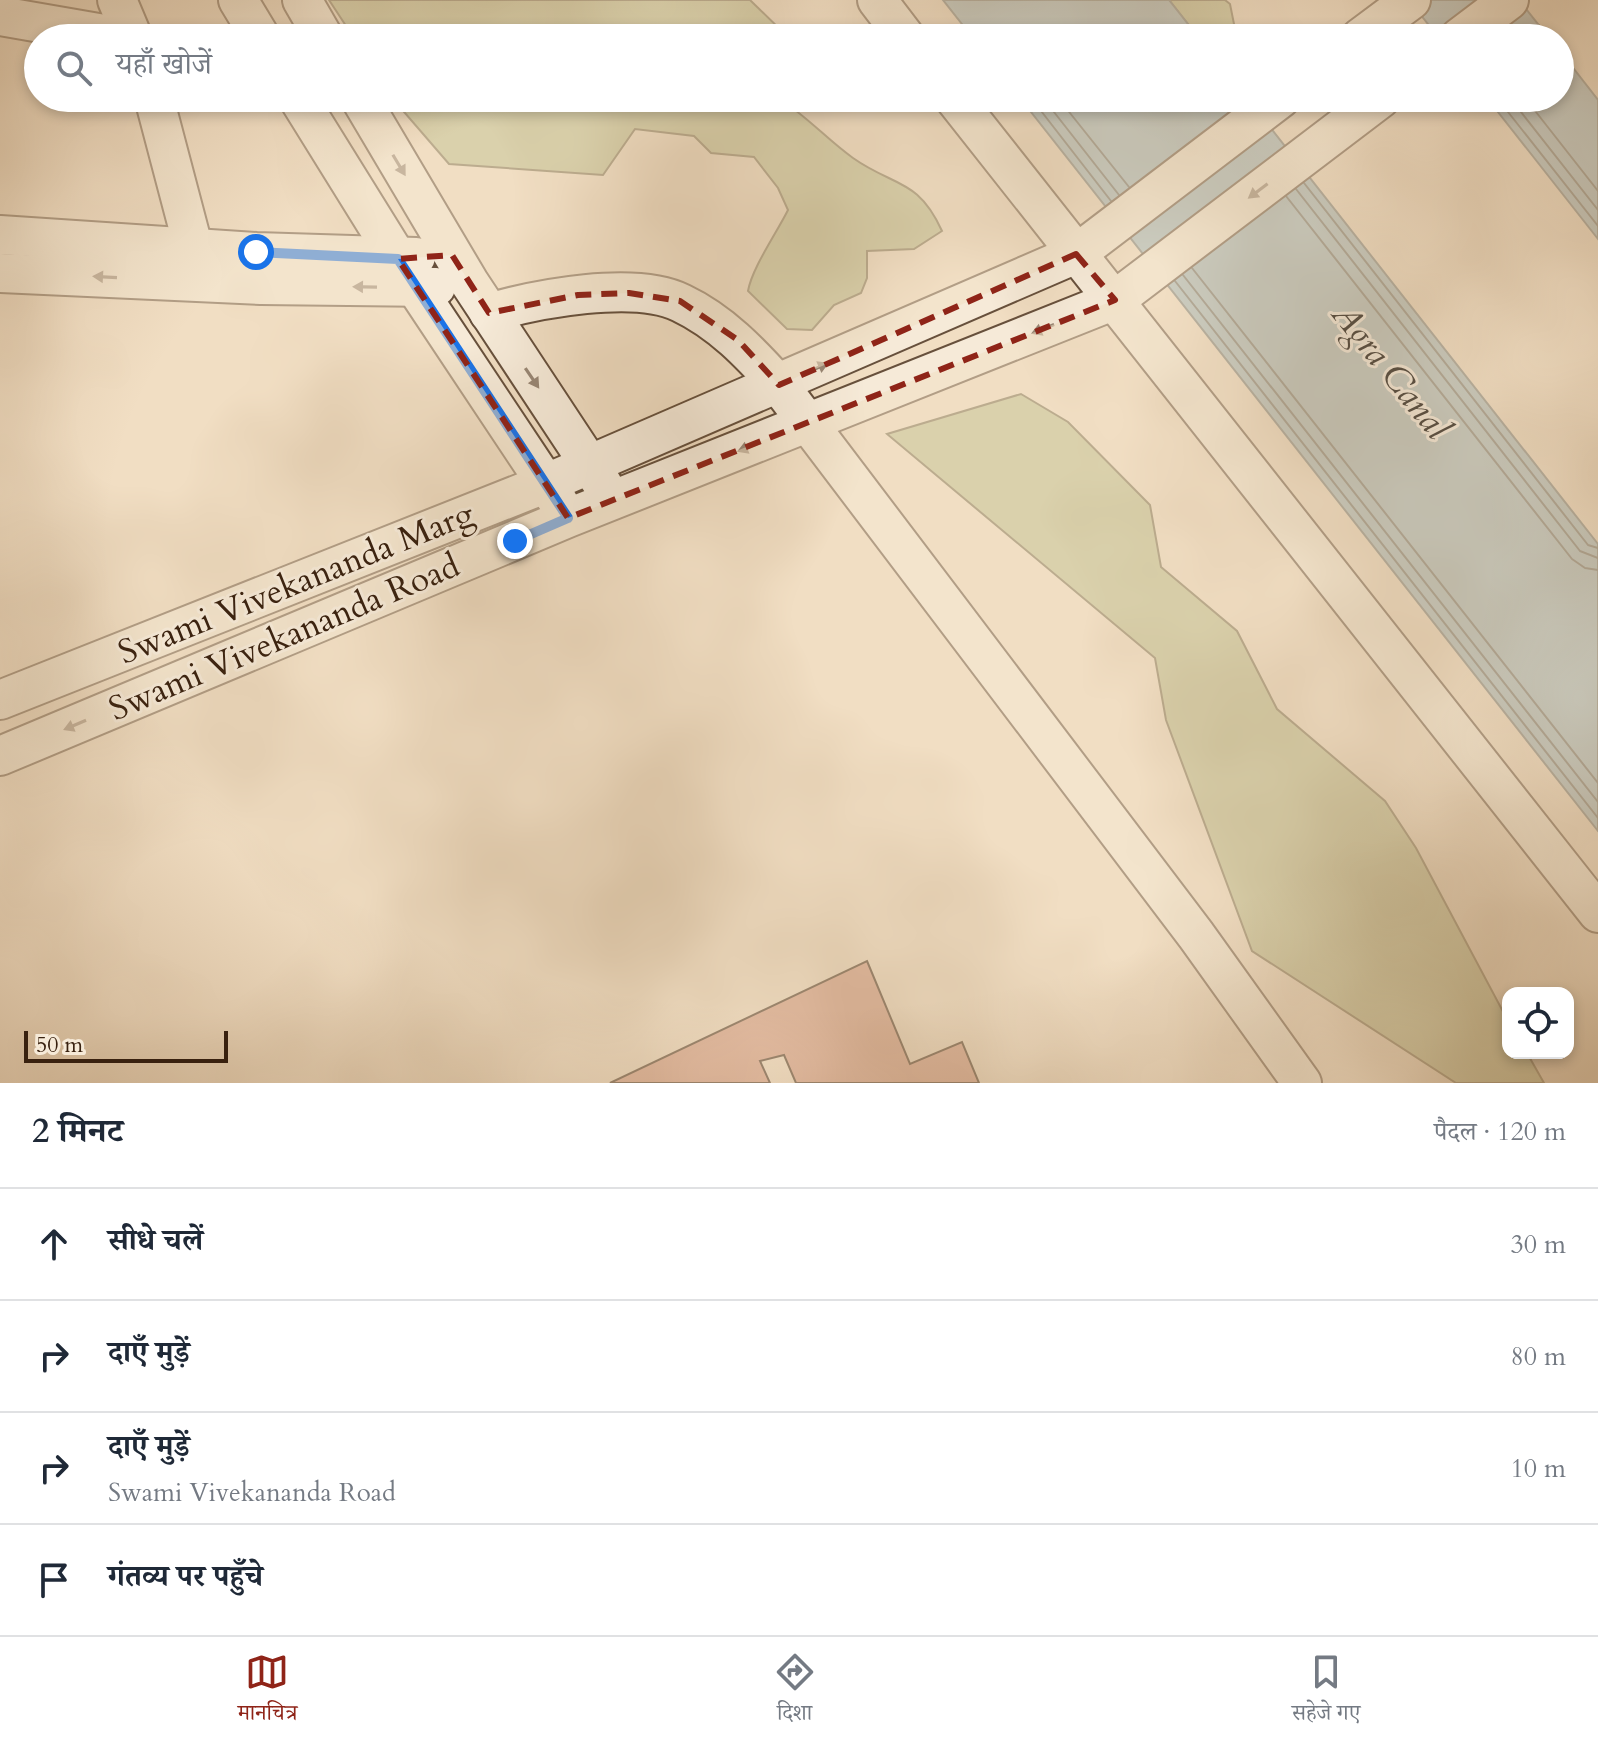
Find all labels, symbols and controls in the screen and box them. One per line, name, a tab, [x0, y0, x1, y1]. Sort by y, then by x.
search box	[24, 24, 1574, 112]
text: यहाँ खोजें	[116, 44, 212, 85]
icon: search	[52, 46, 96, 90]
one-way arrow	[392, 154, 406, 176]
one-way arrow	[1248, 183, 1268, 199]
route start	[238, 234, 274, 270]
one-way arrow	[92, 271, 117, 284]
one-way arrow	[352, 281, 377, 293]
water label: Agra Canal	[1320, 291, 1462, 451]
one-way arrow	[1031, 323, 1055, 336]
one-way arrow	[805, 362, 829, 375]
one-way arrow	[524, 367, 539, 388]
one-way arrow	[737, 441, 761, 454]
street label: Swami Vivekananda Marg	[111, 491, 481, 675]
route end	[497, 523, 533, 559]
street label: Swami Vivekananda Road	[102, 542, 466, 732]
one-way arrow	[63, 718, 87, 731]
map controls	[1502, 987, 1574, 1059]
button: locate	[1502, 987, 1574, 1059]
scale bar	[24, 1027, 228, 1063]
text: 50 m	[36, 1030, 83, 1060]
text: 2 मिनट	[32, 1108, 123, 1154]
text: पैदल · 120 m	[1434, 1114, 1566, 1149]
text: सीधे चलें	[108, 1220, 203, 1261]
icon: ahead	[32, 1222, 76, 1266]
text: 30 m	[1510, 1227, 1566, 1262]
text: दाएँ मुड़ें	[108, 1332, 190, 1373]
icon: right	[32, 1334, 76, 1378]
text: 80 m	[1510, 1339, 1566, 1374]
text: दाएँ मुड़ें	[108, 1426, 190, 1467]
icon: right	[32, 1446, 76, 1490]
text: 10 m	[1510, 1451, 1566, 1486]
text: Swami Vivekananda Road	[108, 1475, 396, 1510]
text: गंतव्य पर पहुँचे	[108, 1556, 263, 1597]
icon: arrive	[32, 1558, 76, 1602]
tab: मानचित्र	[238, 1650, 297, 1734]
tab: दिशा	[773, 1650, 817, 1734]
tab: सहेजे गए	[1292, 1650, 1360, 1734]

